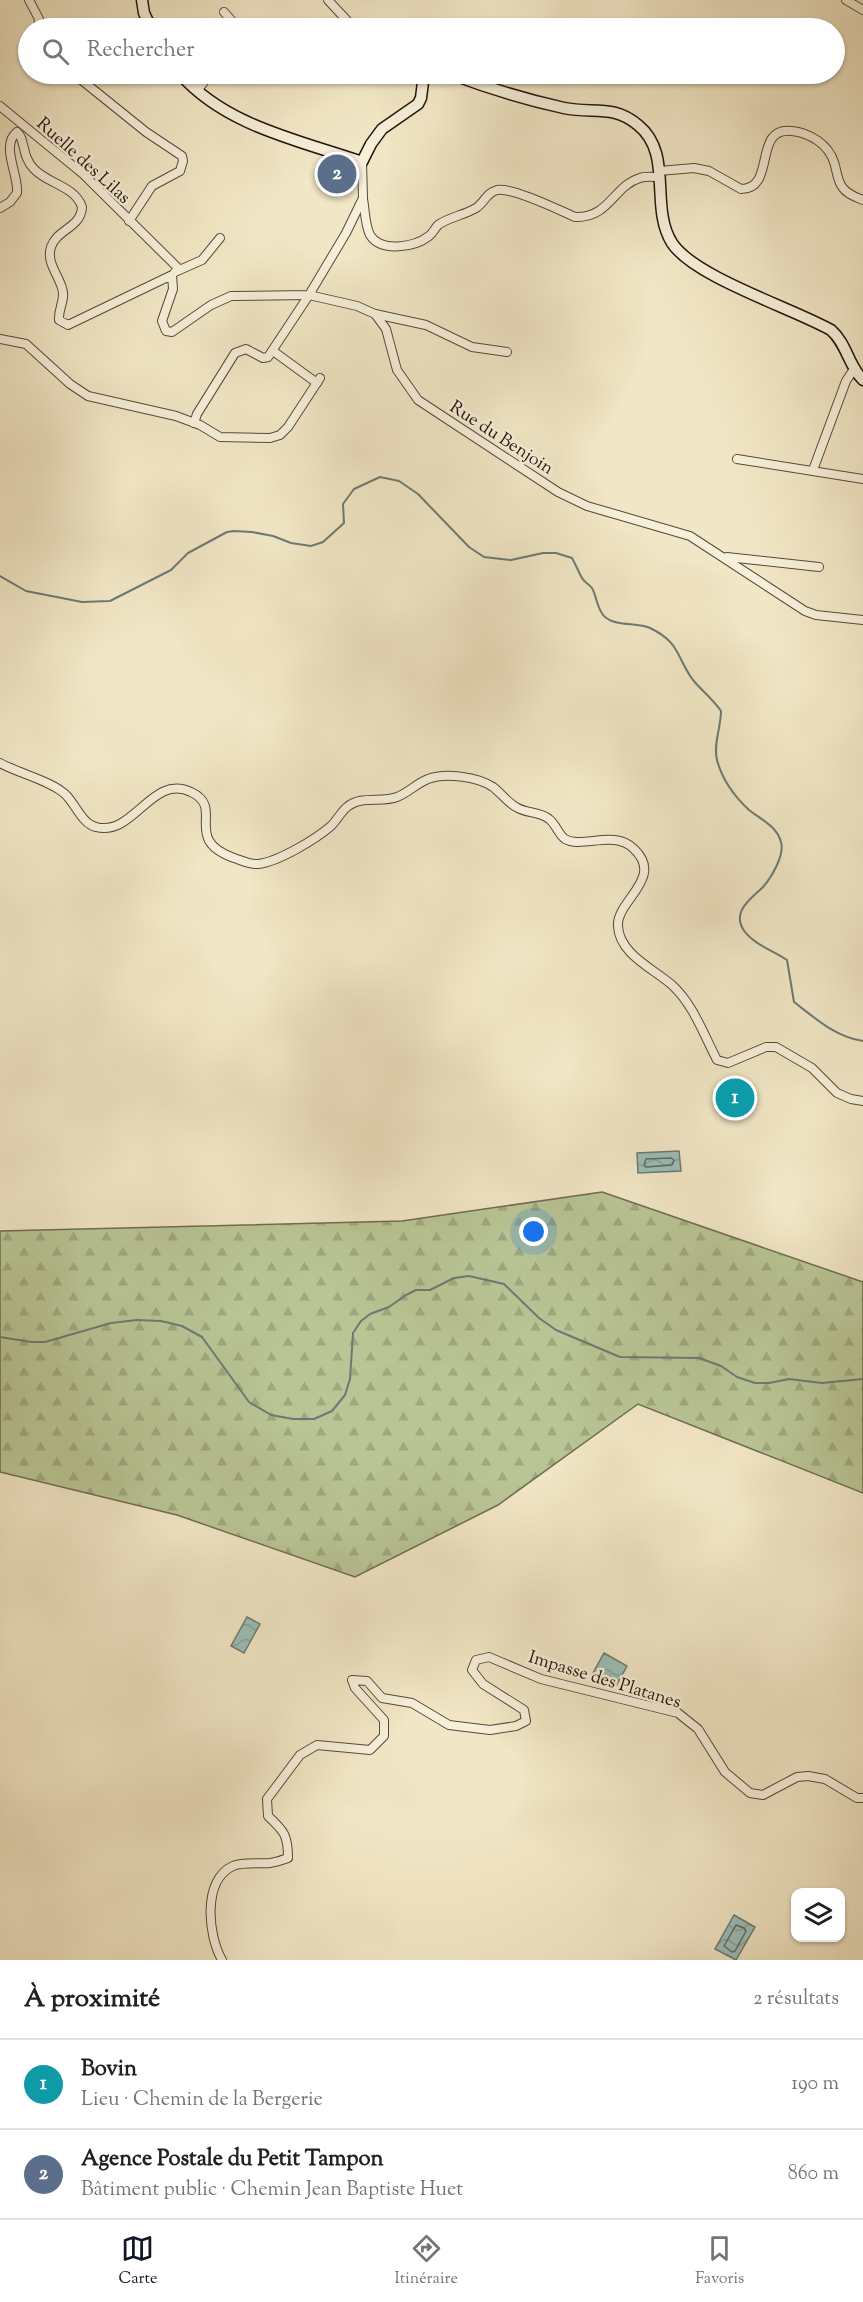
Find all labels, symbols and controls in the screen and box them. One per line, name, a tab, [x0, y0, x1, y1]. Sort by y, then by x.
search box	[18, 18, 845, 84]
icon: search	[39, 35, 72, 68]
text: Rechercher	[87, 35, 194, 67]
street label: Ruelle des Lilas	[30, 112, 136, 211]
pin: 2	[318, 152, 356, 196]
street label: Rue du Benjoin	[444, 395, 559, 482]
pin: 1	[716, 1076, 754, 1120]
your location	[519, 1217, 548, 1246]
street label: Impasse des Platanes	[525, 1645, 684, 1716]
map controls	[791, 1888, 845, 1942]
button: layers	[791, 1888, 845, 1942]
text: À proximité	[24, 1981, 160, 2018]
text: 2 résultats	[753, 1985, 839, 2014]
text: Bovin	[81, 2054, 137, 2086]
text: 1	[40, 2070, 47, 2099]
text: 190 m	[791, 2070, 839, 2099]
text: Lieu · Chemin de la Bergerie	[81, 2086, 323, 2115]
text: Agence Postale du Petit Tampon	[81, 2144, 384, 2176]
text: 2	[39, 2160, 48, 2189]
text: 860 m	[788, 2160, 839, 2189]
text: Bâtiment public · Chemin Jean Baptiste Huet	[81, 2176, 463, 2205]
tab: Carte	[119, 2232, 157, 2291]
tab: Itinéraire	[395, 2232, 458, 2291]
tab: Favoris	[695, 2232, 744, 2291]

